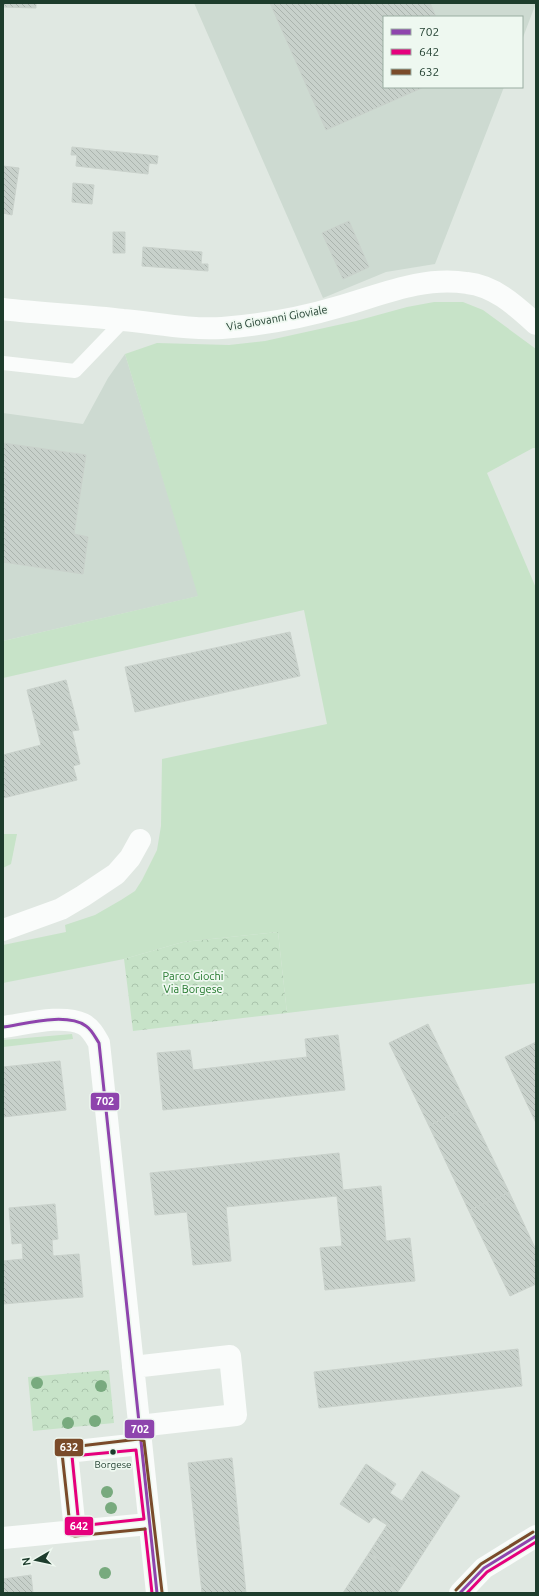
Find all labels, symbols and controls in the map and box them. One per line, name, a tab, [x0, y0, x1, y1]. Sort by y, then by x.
legend	[383, 16, 523, 88]
text: 702	[419, 25, 439, 38]
text: 642	[419, 45, 439, 58]
text: 632	[419, 65, 439, 78]
street label: Via Giovanni Gioviale	[226, 303, 328, 333]
park label: Parco Giochi Via Borgese	[163, 970, 223, 995]
line badge: 702	[90, 1092, 120, 1111]
text: 702	[96, 1095, 114, 1107]
line badge: 702	[124, 1419, 155, 1439]
text: 702	[131, 1423, 149, 1435]
line badge: 632	[54, 1438, 84, 1457]
text: 632	[60, 1441, 78, 1453]
marker: Borgese	[108, 1447, 118, 1457]
place label: Borgese	[94, 1459, 132, 1470]
line badge: 642	[64, 1516, 94, 1536]
text: 642	[70, 1520, 88, 1532]
north arrow	[16, 1540, 56, 1580]
text: N	[20, 1557, 33, 1567]

